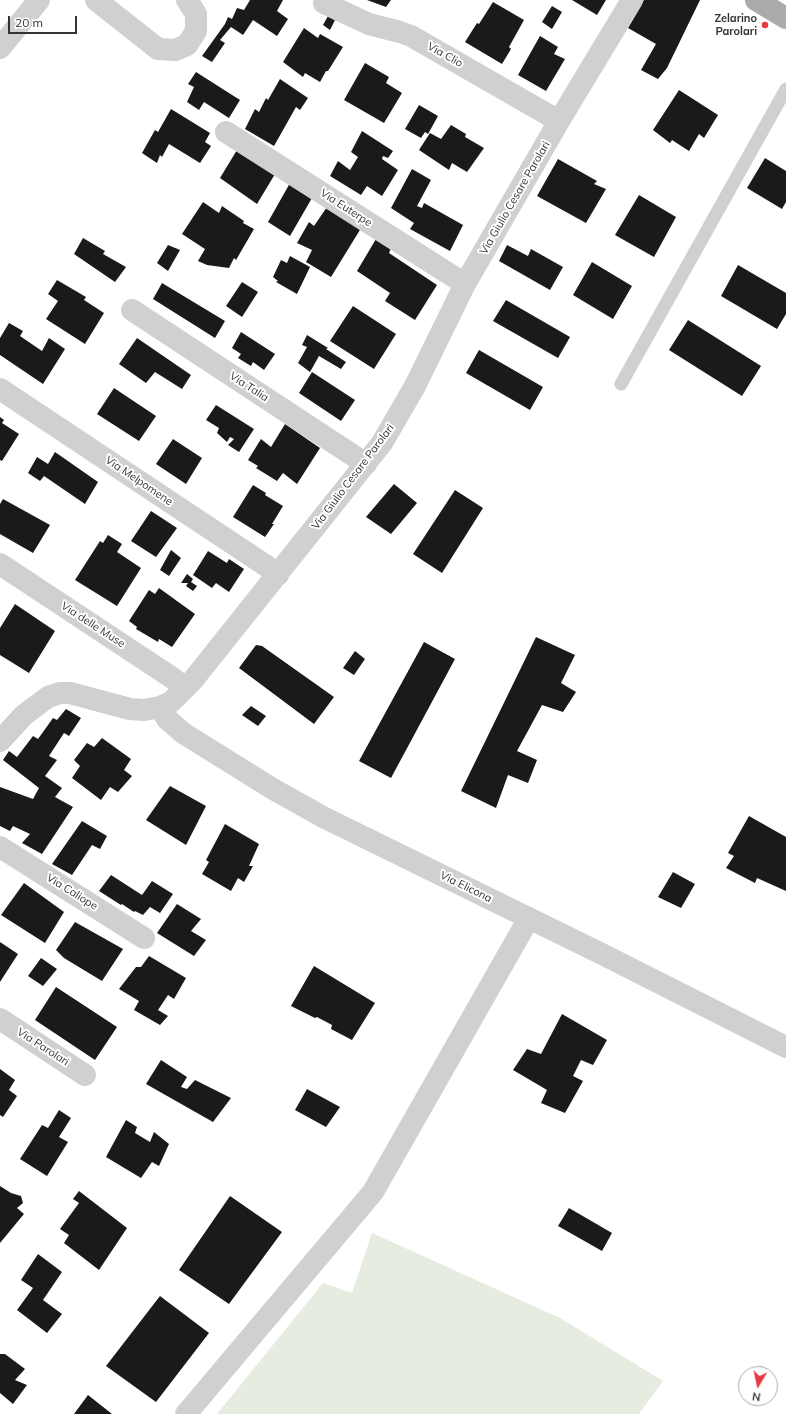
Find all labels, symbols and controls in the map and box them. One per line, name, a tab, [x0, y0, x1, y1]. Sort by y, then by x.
scale bar	[10, 8, 79, 34]
place label: Zelarino Parolari	[714, 12, 757, 38]
text: 20 m	[15, 15, 43, 30]
marker: Zelarino Parolari	[760, 20, 770, 30]
street label: Via Clio	[425, 40, 465, 70]
street label: Via Giulio Cesare Parolari	[477, 139, 553, 257]
street label: Via Euterpe	[318, 186, 374, 230]
street label: Via Talia	[227, 369, 271, 405]
street label: Via Giulio Cesare Parolari	[309, 422, 397, 532]
street label: Via Melpomene	[103, 454, 175, 508]
street label: Via delle Muse	[59, 599, 127, 651]
street label: Via Elicona	[438, 869, 494, 905]
street label: Via Caliope	[44, 871, 100, 913]
street label: Via Parolari	[15, 1025, 71, 1069]
north arrow	[738, 1366, 778, 1406]
text: N	[751, 1389, 761, 1404]

